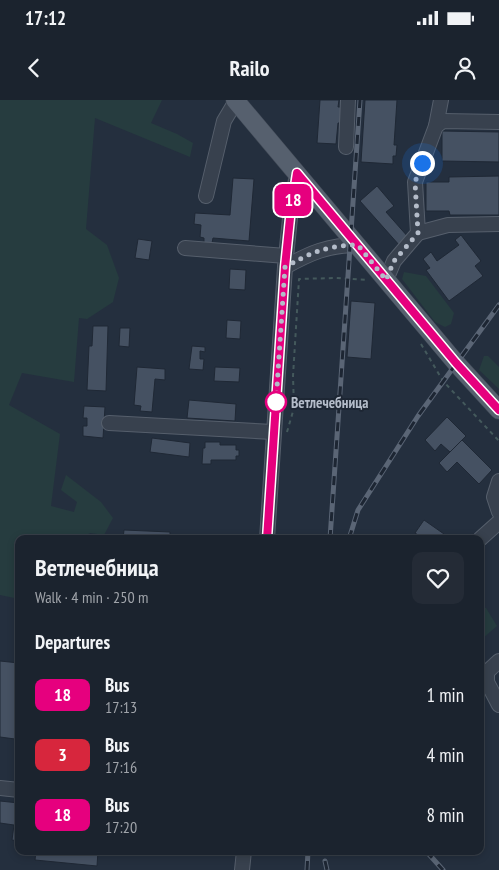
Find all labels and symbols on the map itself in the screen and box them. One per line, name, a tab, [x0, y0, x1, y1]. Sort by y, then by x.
your location	[410, 151, 435, 176]
line badge: 18	[270, 184, 316, 216]
marker: Ветлечебница	[265, 391, 287, 413]
place label: Ветлечебница	[291, 393, 368, 412]

